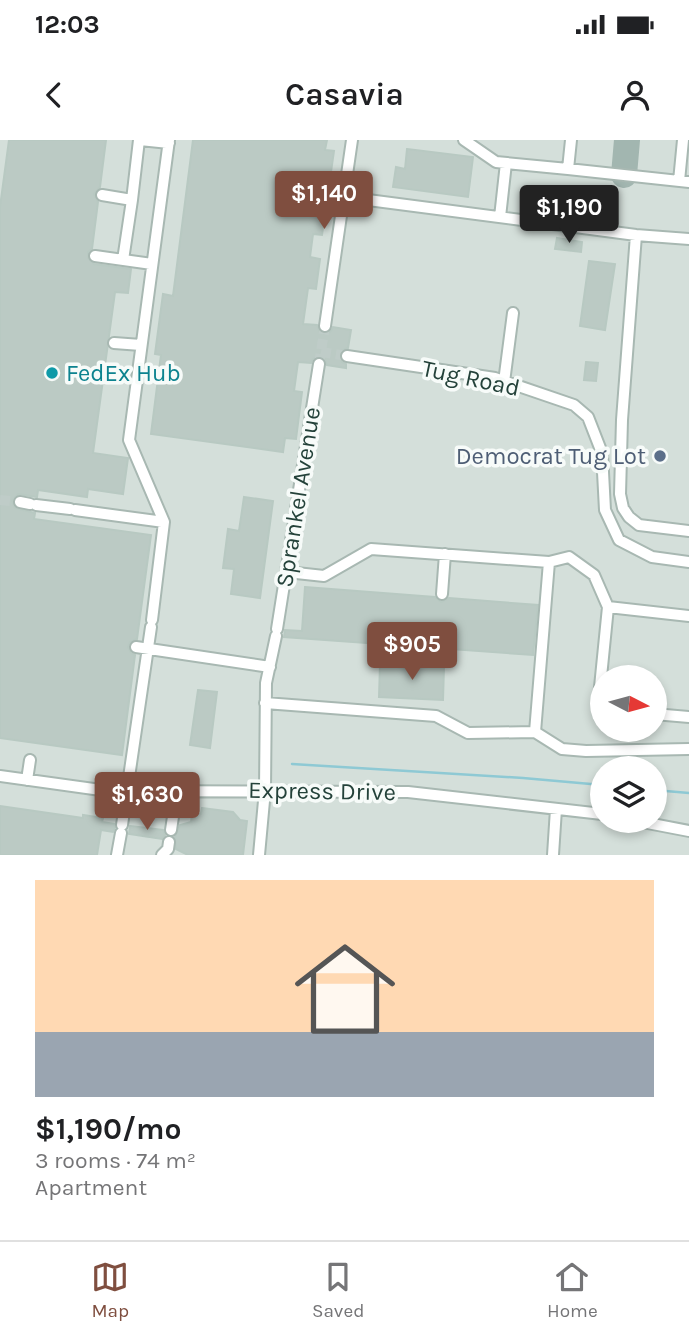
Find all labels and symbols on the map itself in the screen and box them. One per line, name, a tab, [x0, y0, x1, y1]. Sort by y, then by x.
pin: $1,140	[267, 172, 381, 231]
pin: $1,190	[512, 186, 626, 245]
street label: Tug Road	[419, 354, 523, 402]
place label: FedEx Hub	[66, 359, 181, 387]
marker: FedEx Hub	[44, 365, 60, 381]
street label: Sprankel Avenue	[270, 405, 326, 589]
place label: Democrat Tug Lot	[456, 442, 646, 470]
marker: Democrat Tug Lot	[652, 448, 668, 464]
pin: $905	[371, 622, 453, 682]
north arrow	[590, 665, 667, 742]
pin: $1,630	[90, 772, 204, 832]
street label: Express Drive	[248, 776, 396, 806]

